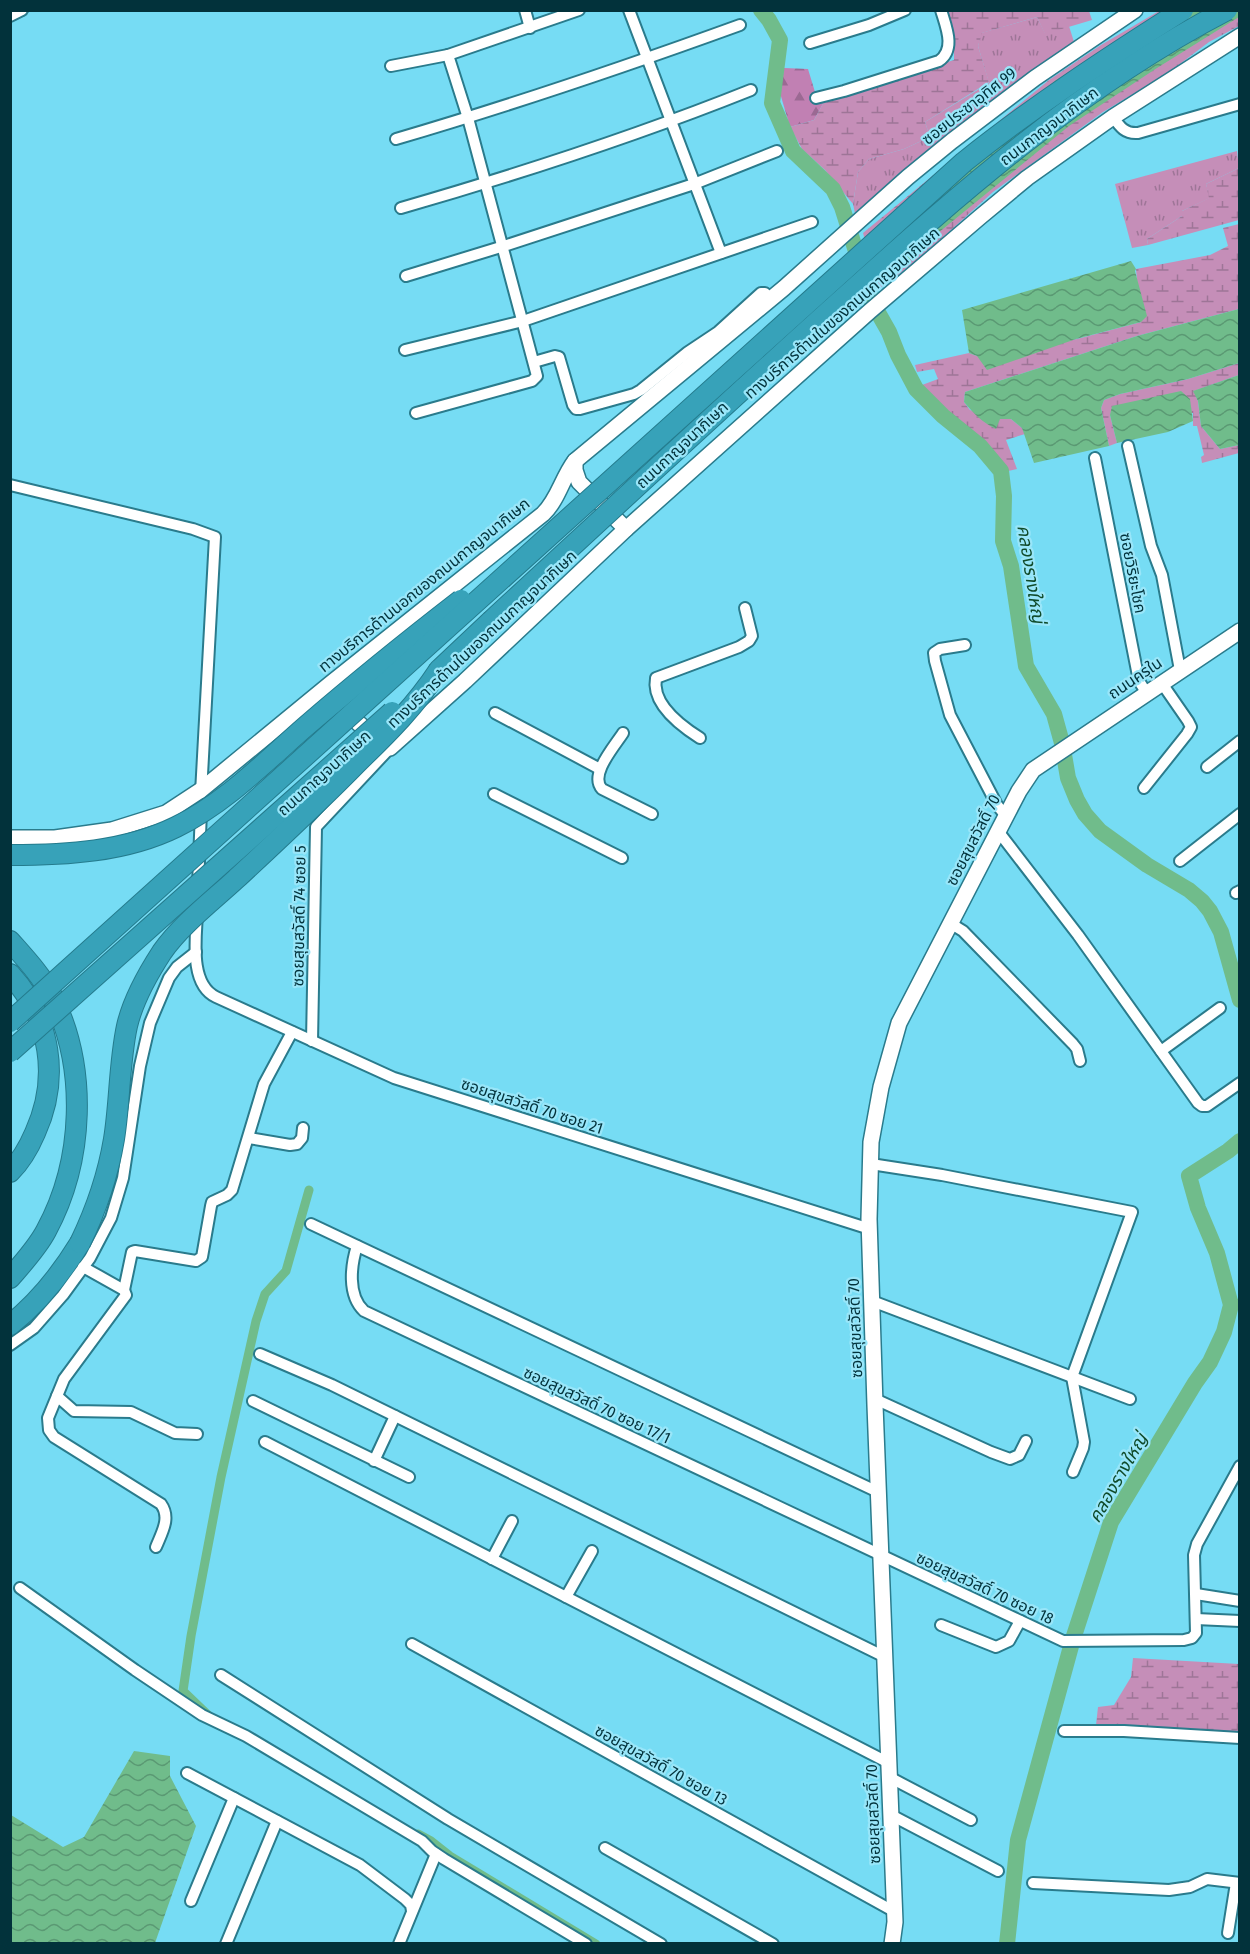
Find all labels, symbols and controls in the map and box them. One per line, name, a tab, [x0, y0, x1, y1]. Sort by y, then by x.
street label: ซอยประชาอุทิศ 99	[918, 63, 1020, 149]
street label: ถนนกาญจนาภิเษก	[996, 83, 1102, 169]
street label: ทางบริการด้านในของถนนกาญจนาภิเษก	[741, 223, 943, 403]
street label: ถนนกาญจนาภิเษก	[632, 398, 732, 492]
street label: ทางบริการด้านนอกของถนนกาญจนาภิเษก	[315, 494, 533, 676]
water label: คลองรางใหญ่	[1012, 523, 1050, 628]
street label: ซอยวิริยะโชค	[1116, 531, 1150, 615]
street label: ทางบริการด้านในของถนนกาญจนาภิเษก	[383, 546, 581, 732]
street label: ถนนครุใน	[1104, 653, 1166, 703]
street label: ถนนกาญจนาภิเษก	[274, 726, 374, 820]
street label: ซอยสุขสวัสดิ์ 70	[942, 791, 1004, 889]
street label: ซอยสุขสวัสดิ์ 74 ซอย 5	[288, 845, 310, 987]
street label: ซอยสุขสวัสดิ์ 70 ซอย 21	[459, 1074, 605, 1138]
street label: ซอยสุขสวัสดิ์ 70	[844, 1278, 866, 1378]
street label: ซอยสุขสวัสดิ์ 70 ซอย 17/1	[521, 1363, 673, 1447]
water label: คลองรางใหญ่	[1084, 1427, 1154, 1526]
street label: ซอยสุขสวัสดิ์ 70 ซอย 18	[913, 1548, 1057, 1628]
street label: ซอยสุขสวัสดิ์ 70 ซอย 13	[591, 1721, 731, 1809]
street label: ซอยสุขสวัสดิ์ 70	[862, 1764, 884, 1864]

